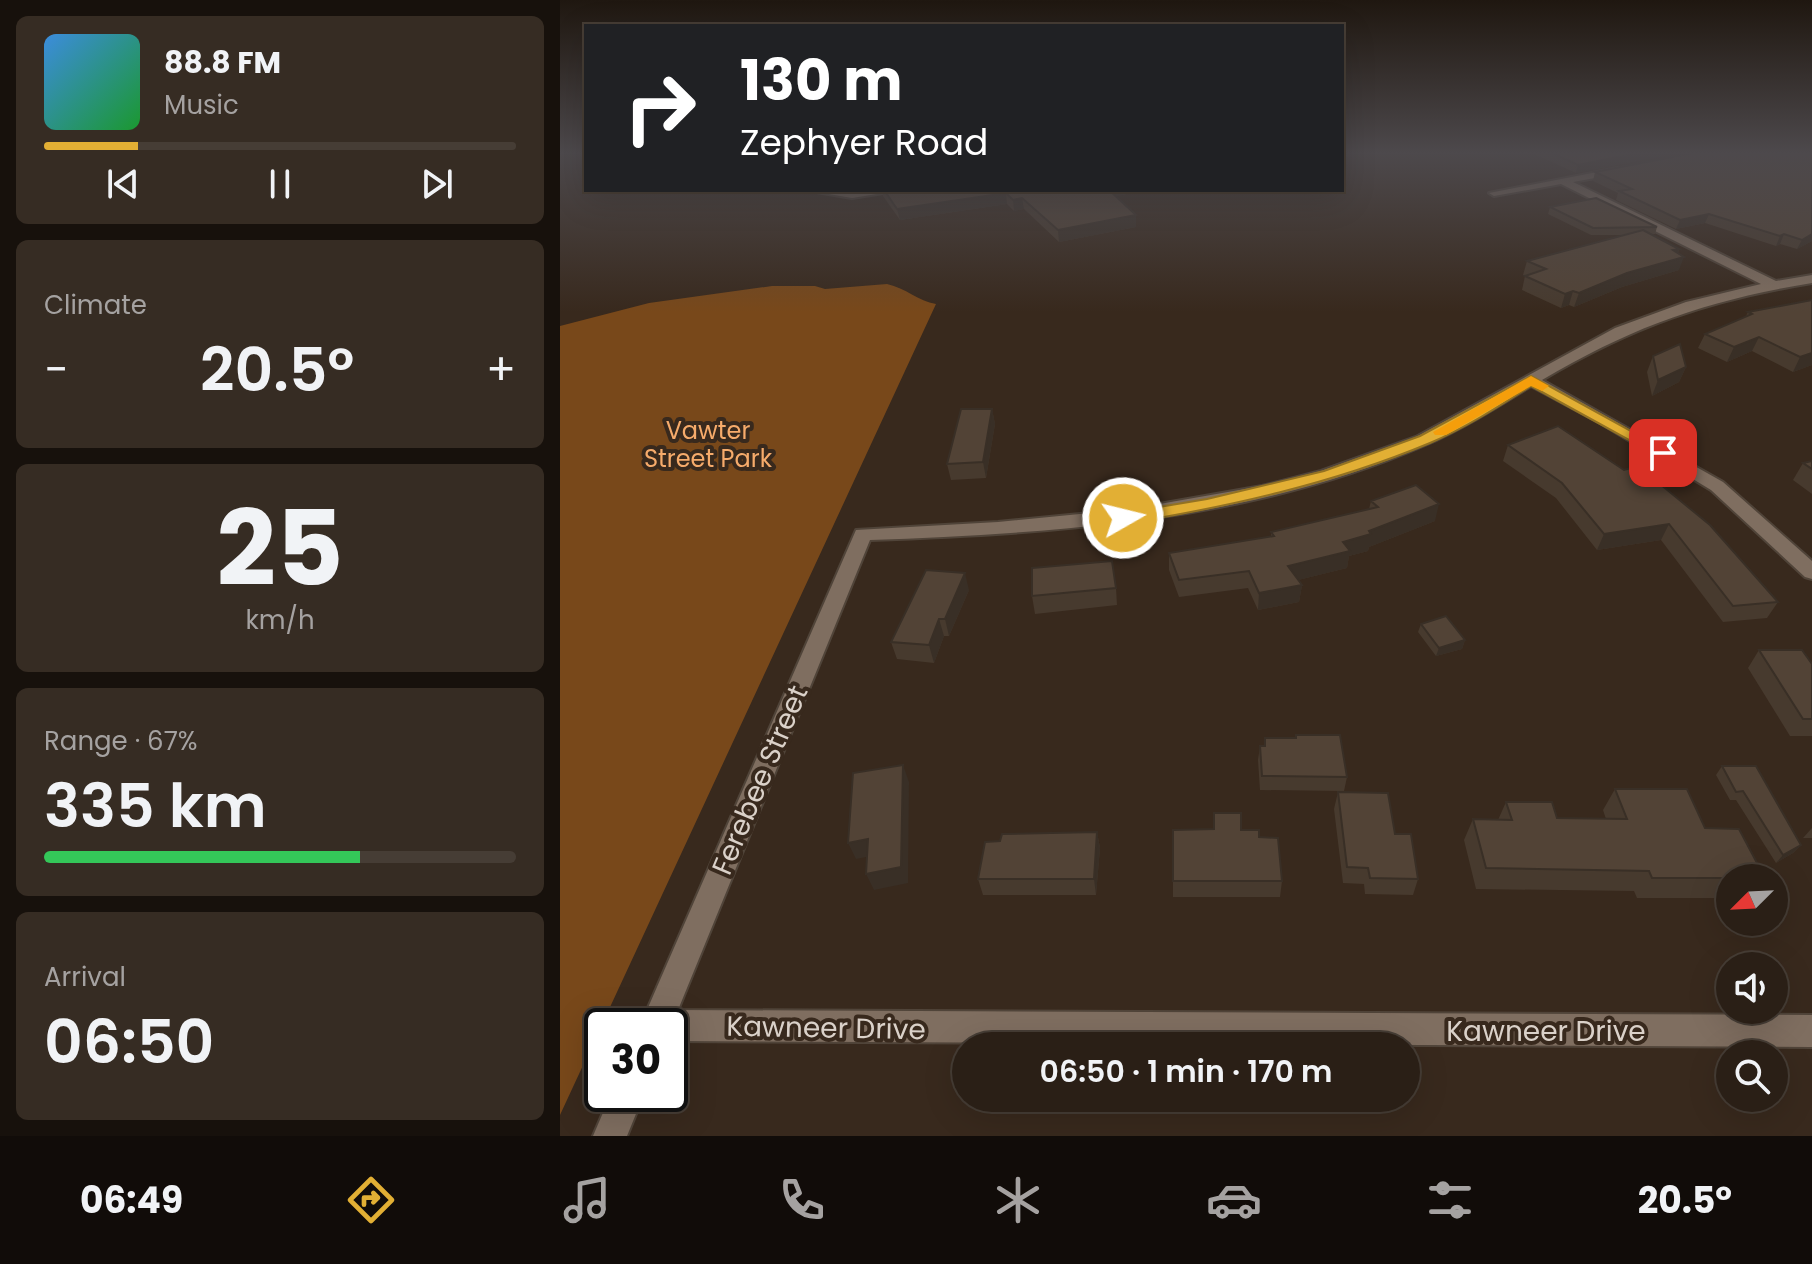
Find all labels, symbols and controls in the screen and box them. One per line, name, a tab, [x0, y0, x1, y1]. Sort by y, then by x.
text: 88.8 FM	[164, 41, 281, 84]
text: 130 m	[740, 41, 903, 120]
icon: right	[608, 56, 712, 160]
text: Music	[164, 87, 239, 123]
text: Zephyer Road	[740, 117, 988, 168]
icon: previous	[101, 162, 145, 206]
icon: pause	[258, 162, 302, 206]
icon: next	[415, 162, 459, 206]
text: Climate	[44, 287, 147, 323]
text: 20.5°	[200, 328, 354, 412]
text: −	[44, 339, 68, 400]
text: +	[486, 339, 516, 400]
park label: Vawter Street Park	[644, 414, 773, 475]
pin	[1629, 419, 1697, 487]
icon: arrive	[1641, 431, 1685, 475]
text: 25	[217, 476, 343, 621]
position arrow	[1081, 476, 1165, 560]
text: km/h	[245, 602, 315, 638]
street label: Ferebee Street	[703, 679, 817, 881]
text: Range · 67%	[44, 723, 198, 759]
text: 335 km	[44, 764, 267, 848]
north arrow	[1716, 864, 1788, 936]
map controls	[1716, 864, 1788, 1112]
button: sound	[1716, 952, 1788, 1024]
text: Arrival	[44, 959, 126, 995]
text: 06:50	[44, 1000, 214, 1084]
street label: Kawneer Drive	[726, 1007, 926, 1049]
speed limit sign: 30	[584, 1008, 688, 1112]
street label: Kawneer Drive	[1446, 1012, 1646, 1051]
button: search	[1716, 1040, 1788, 1112]
text: 06:50 · 1 min · 170 m	[1040, 1050, 1332, 1093]
icon: directions	[343, 1172, 399, 1228]
icon: music	[559, 1172, 615, 1228]
icon: phone	[774, 1172, 830, 1228]
icon: climate	[990, 1172, 1046, 1228]
icon: car	[1206, 1172, 1262, 1228]
icon: filters	[1422, 1172, 1478, 1228]
text: 06:49	[80, 1175, 183, 1226]
text: 20.5°	[1638, 1175, 1732, 1226]

